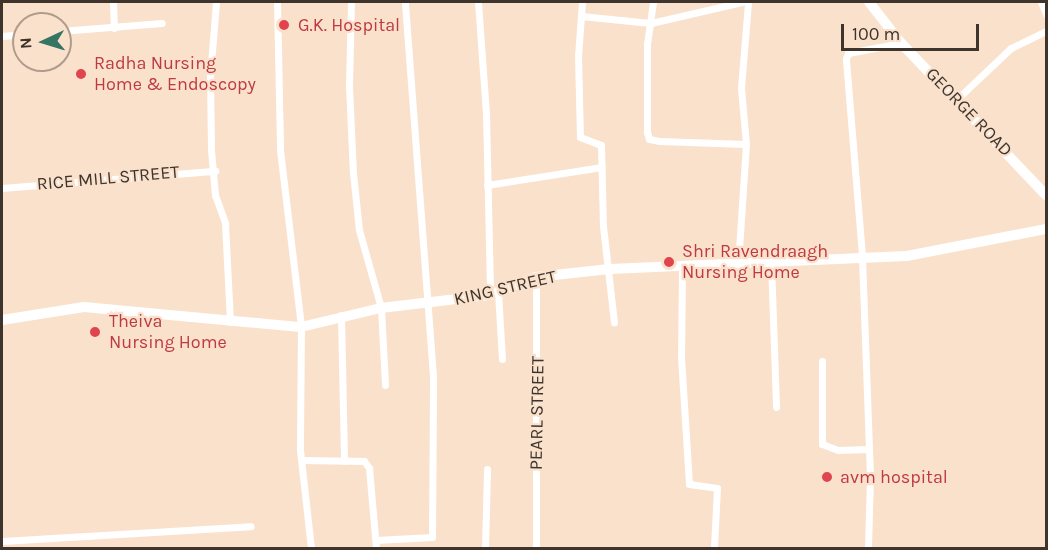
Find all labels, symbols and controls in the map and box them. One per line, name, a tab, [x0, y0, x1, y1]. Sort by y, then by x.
north arrow	[12, 12, 72, 72]
scale bar	[844, 12, 982, 50]
place label: G.K. Hospital	[298, 14, 400, 36]
marker: G.K. Hospital	[275, 16, 293, 34]
text: 100 m	[852, 23, 900, 45]
text: N	[16, 37, 35, 50]
place label: Radha Nursing Home & Endoscopy	[94, 53, 256, 96]
street label: GEORGE ROAD	[921, 63, 1017, 161]
marker: Radha Nursing Home & Endoscopy	[72, 65, 90, 83]
street label: RICE MILL STREET	[36, 161, 180, 195]
place label: Shri Ravendraagh Nursing Home	[682, 241, 828, 284]
marker: Shri Ravendraagh Nursing Home	[660, 253, 678, 271]
street label: KING STREET	[452, 266, 558, 310]
place label: Theiva Nursing Home	[109, 311, 227, 354]
marker: Theiva Nursing Home	[86, 323, 104, 341]
street label: PEARL STREET	[525, 356, 549, 470]
place label: avm hospital	[840, 466, 948, 488]
marker: avm hospital	[818, 468, 836, 486]

